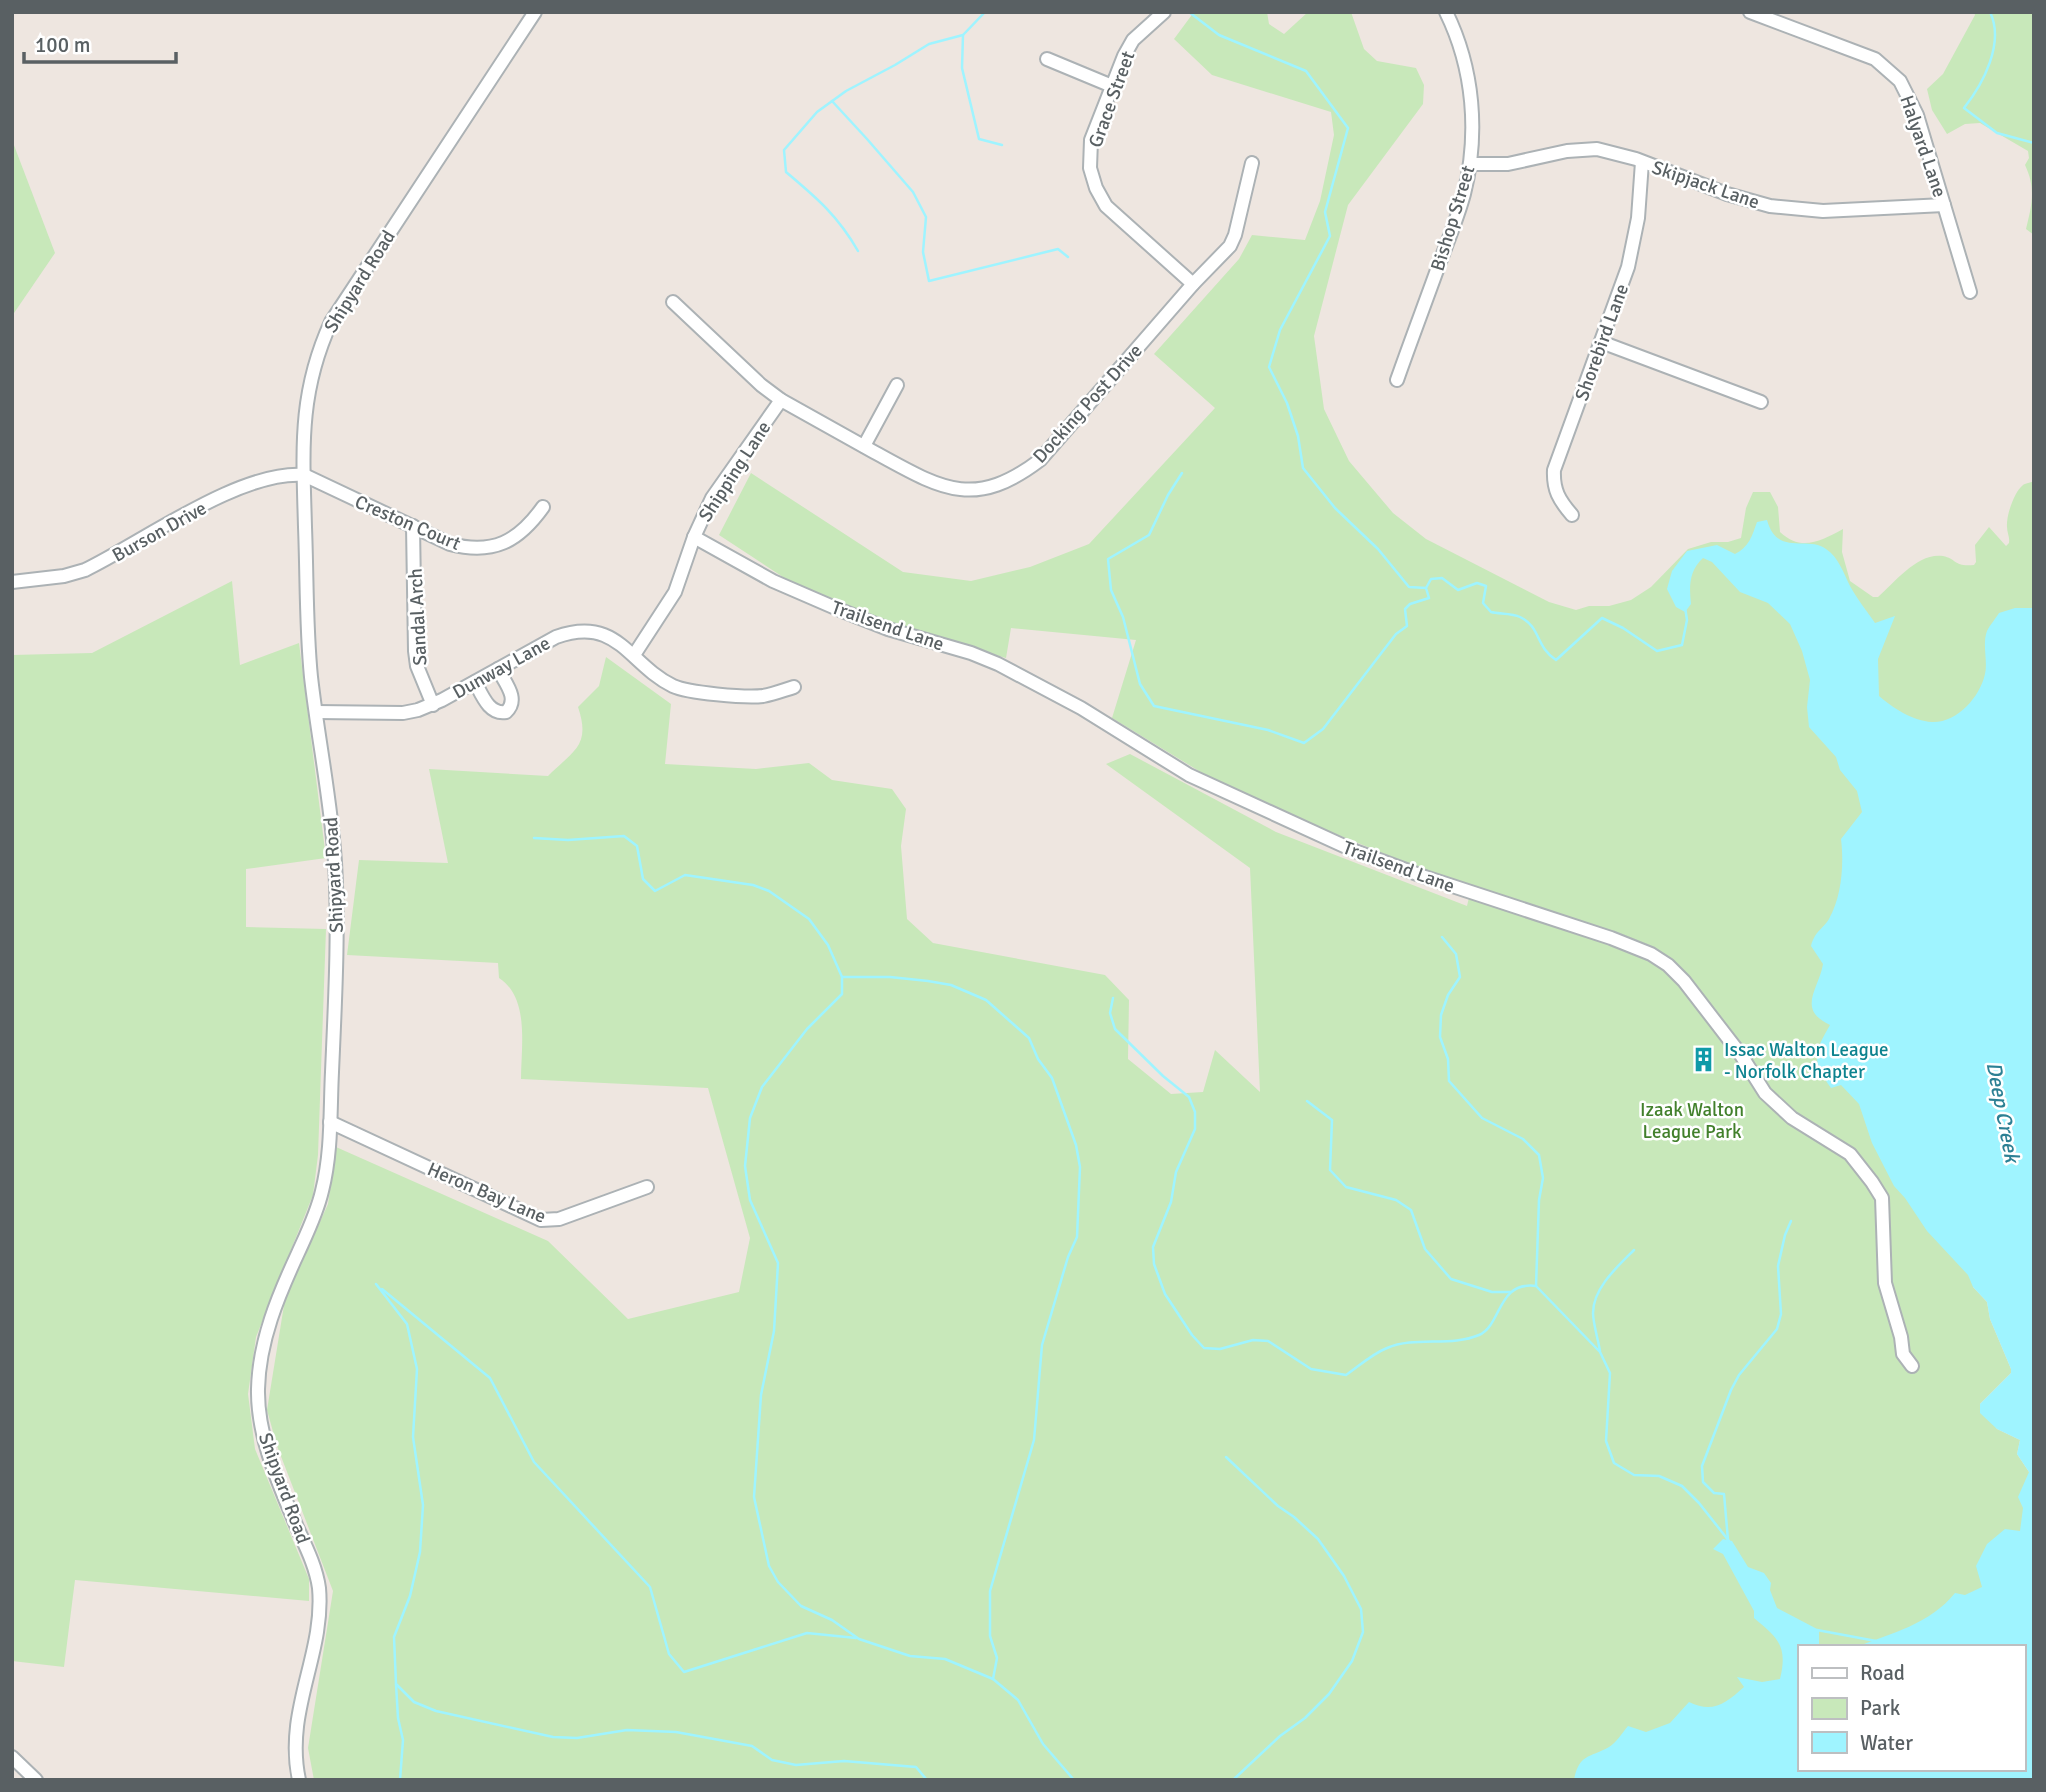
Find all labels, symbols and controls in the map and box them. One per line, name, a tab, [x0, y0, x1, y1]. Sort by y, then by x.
scale bar	[24, 21, 177, 65]
text: 100 m	[35, 32, 90, 58]
street label: Grace Street	[1083, 48, 1141, 151]
street label: Halyard Lane	[1894, 92, 1952, 201]
street label: Skipjack Lane	[1649, 155, 1763, 215]
street label: Bishop Street	[1426, 162, 1480, 274]
street label: Shipyard Road	[319, 226, 401, 337]
street label: Shorebird Lane	[1570, 281, 1634, 404]
street label: Docking Post Drive	[1028, 339, 1148, 468]
street label: Shipping Lane	[693, 417, 776, 526]
street label: Creston Court	[351, 490, 464, 556]
street label: Burson Drive	[108, 496, 211, 568]
street label: Sandal Arch	[403, 568, 433, 666]
street label: Trailsend Lane	[828, 595, 947, 656]
street label: Dunway Lane	[448, 631, 555, 705]
street label: Shipyard Road	[319, 816, 349, 934]
street label: Trailsend Lane	[1339, 836, 1458, 898]
place label: Issac Walton League - Norfolk Chapter	[1724, 1038, 1889, 1084]
building icon: Issac Walton League - Norfolk Chapter	[1690, 1046, 1718, 1074]
water label: Deep Creek	[1981, 1059, 2026, 1167]
park label: Izaak Walton League Park	[1640, 1098, 1744, 1144]
street label: Heron Bay Lane	[424, 1157, 550, 1229]
street label: Shipyard Road	[253, 1430, 315, 1547]
legend	[1798, 1645, 2025, 1771]
text: Road	[1860, 1660, 1905, 1686]
text: Park	[1860, 1695, 1901, 1721]
text: Water	[1860, 1730, 1913, 1756]

